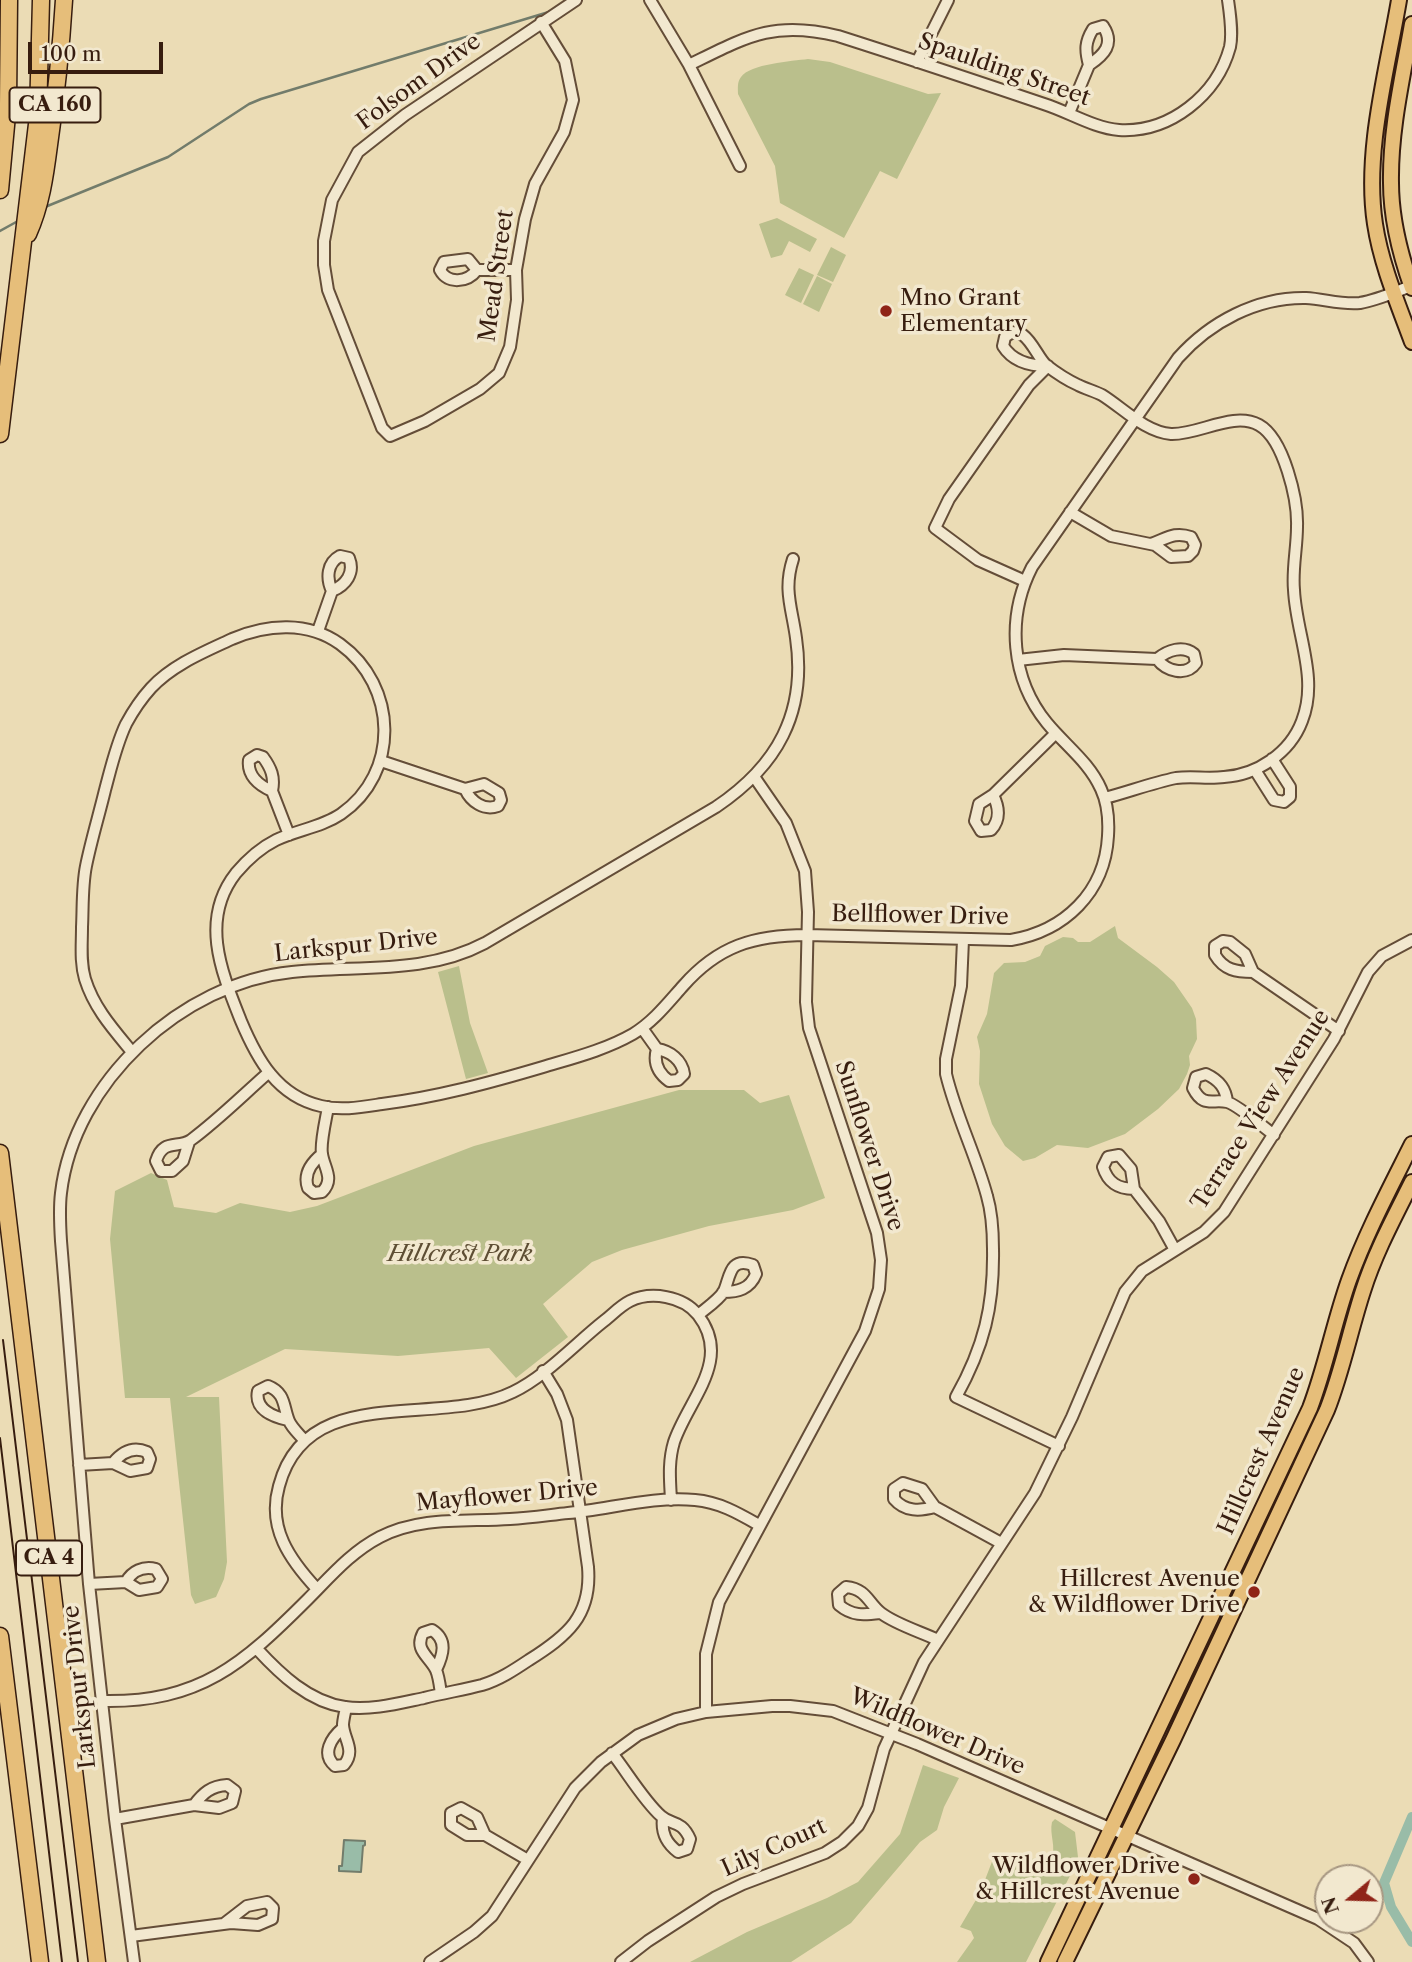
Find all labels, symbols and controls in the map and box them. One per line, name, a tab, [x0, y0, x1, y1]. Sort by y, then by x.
scale bar	[32, 28, 166, 72]
street label: Folsom Drive	[352, 28, 486, 136]
street label: Spaulding Street	[914, 28, 1094, 112]
text: 100 m	[41, 41, 102, 66]
road number: CA 160	[9, 88, 100, 122]
street label: Mead Street	[474, 208, 520, 344]
place label: Mno Grant Elementary	[900, 284, 1027, 338]
marker: Mno Grant Elementary	[878, 303, 894, 319]
street label: Bellflower Drive	[831, 901, 1009, 931]
street label: Larkspur Drive	[273, 924, 439, 968]
street label: Terrace View Avenue	[1186, 1005, 1336, 1215]
street label: Sunflower Drive	[829, 1057, 909, 1235]
park label: Hillcrest Park	[387, 1240, 533, 1268]
street label: Hillcrest Avenue	[1213, 1363, 1311, 1539]
street label: Mayflower Drive	[415, 1474, 599, 1518]
road number: CA 4	[16, 1540, 82, 1576]
place label: Hillcrest Avenue & Wildflower Drive	[1028, 1565, 1240, 1619]
marker: Hillcrest Avenue & Wildflower Drive	[1246, 1584, 1262, 1600]
street label: Larkspur Drive	[58, 1604, 102, 1770]
street label: Wildflower Drive	[845, 1683, 1029, 1781]
street label: Lily Court	[717, 1813, 831, 1883]
place label: Wildflower Drive & Hillcrest Avenue	[975, 1852, 1180, 1906]
north arrow	[1314, 1864, 1384, 1934]
marker: Wildflower Drive & Hillcrest Avenue	[1186, 1871, 1202, 1887]
text: N	[1317, 1894, 1344, 1917]

